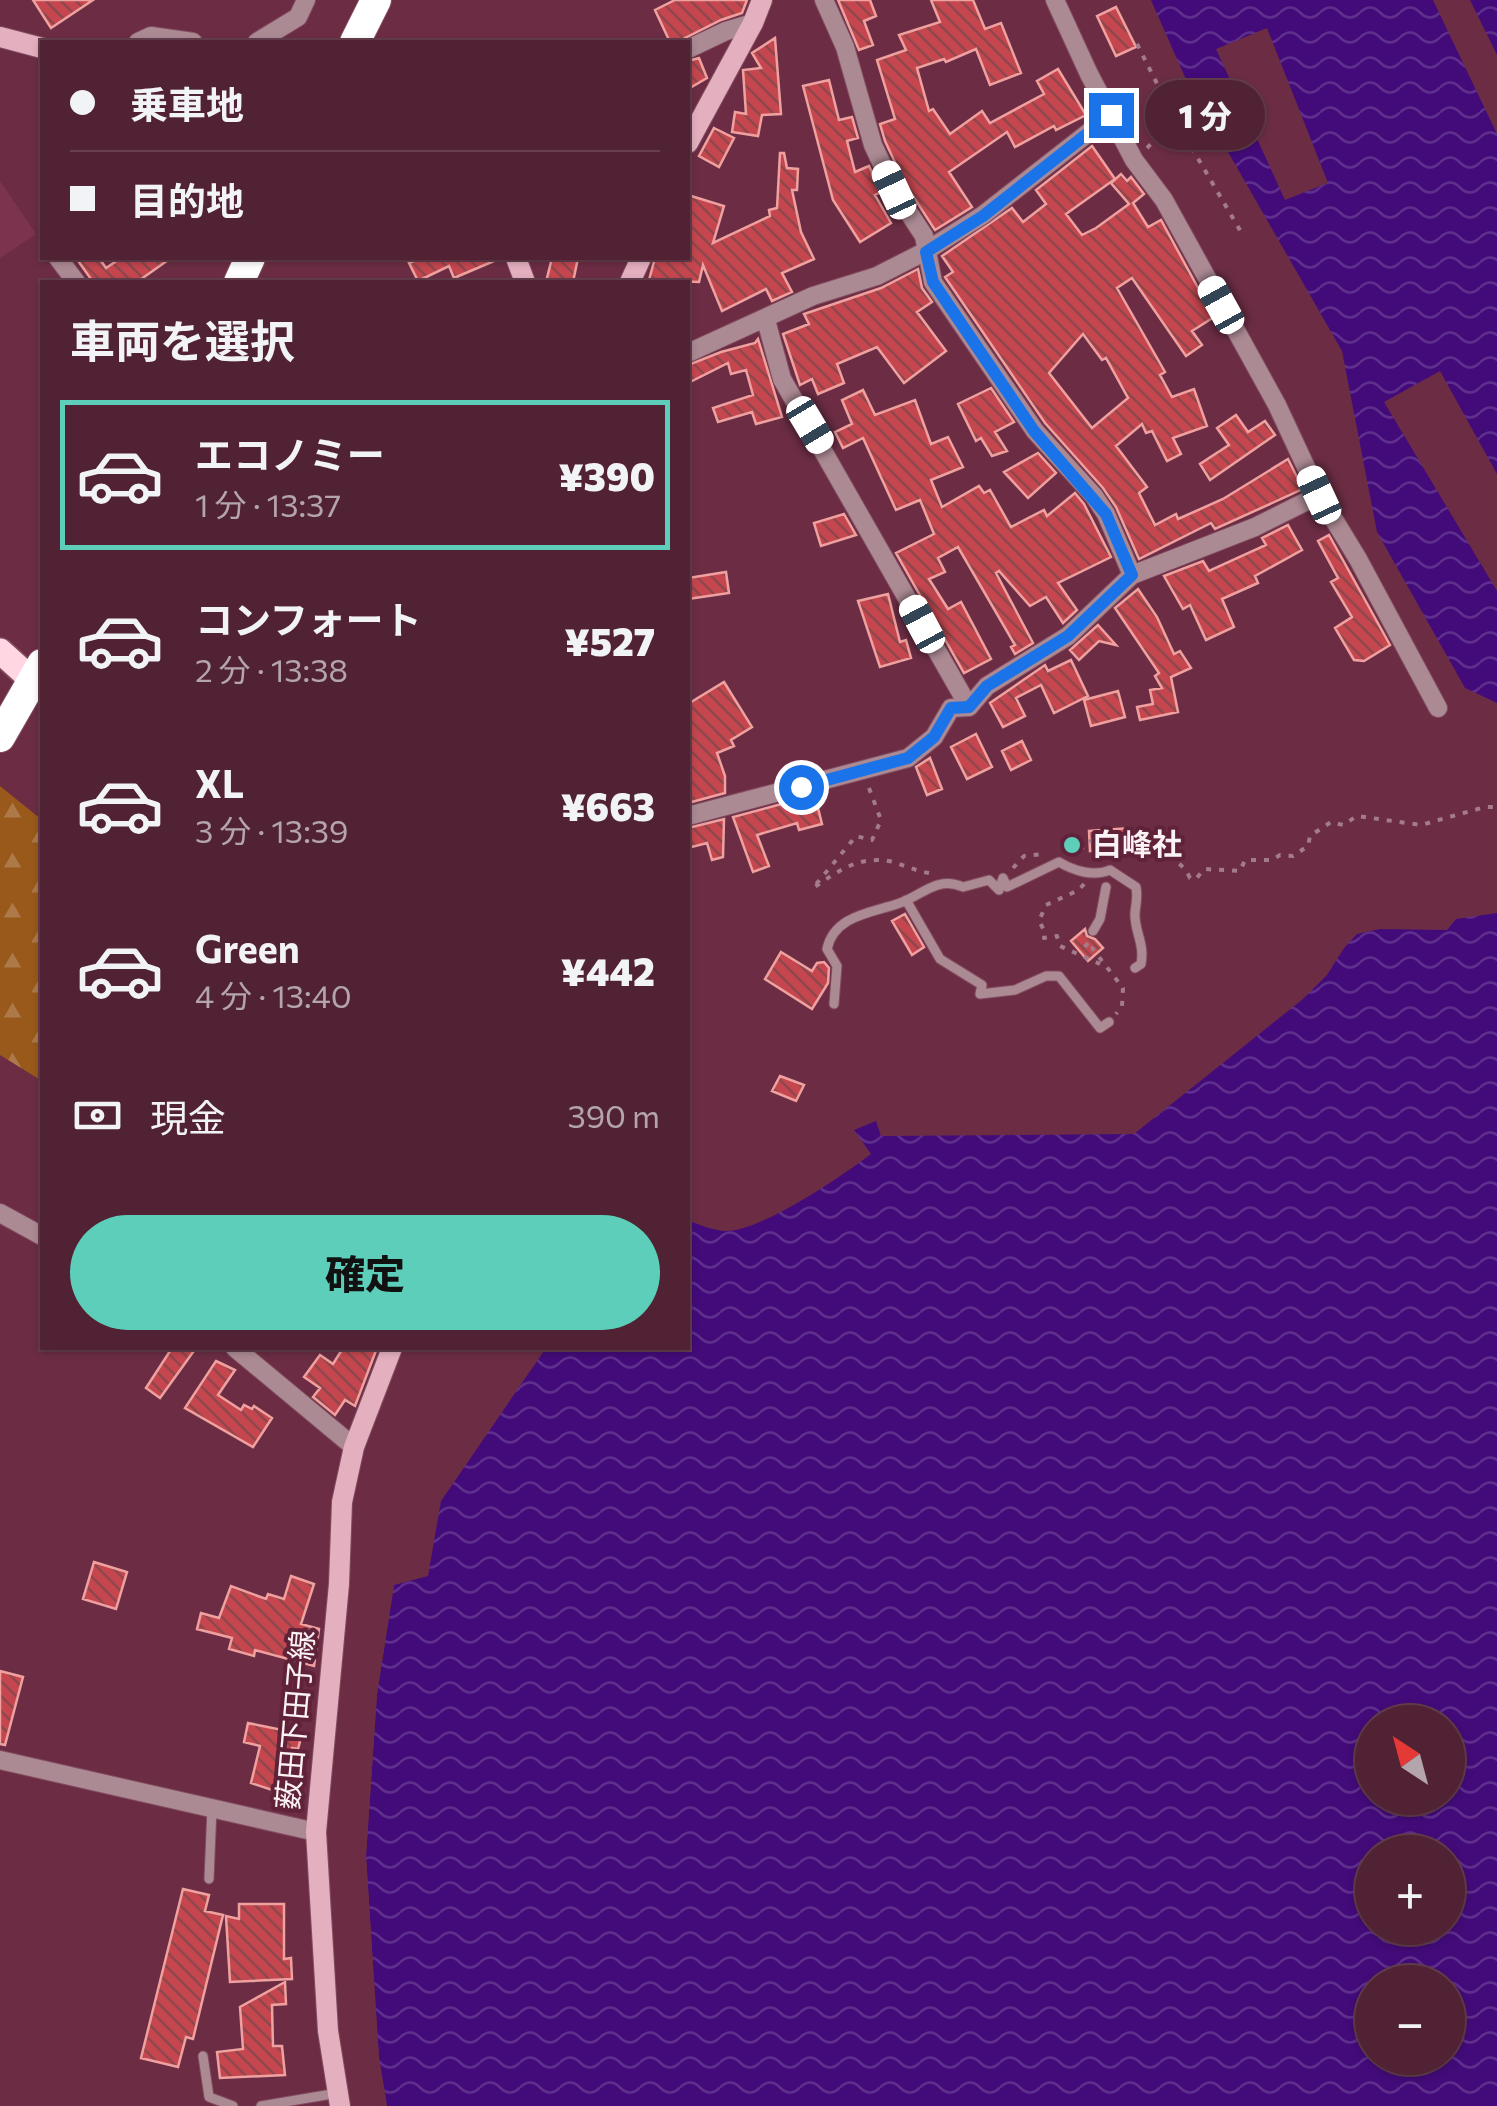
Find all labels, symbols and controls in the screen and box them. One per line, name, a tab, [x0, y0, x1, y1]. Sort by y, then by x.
text: 乗車地	[130, 80, 244, 127]
callout: 1 分	[1146, 80, 1266, 150]
route end	[1089, 93, 1134, 138]
text: 1 分	[1178, 95, 1232, 135]
car	[868, 156, 920, 224]
text: 目的地	[130, 176, 244, 223]
car	[1193, 271, 1249, 339]
text: 車両を選択	[70, 312, 295, 367]
car	[782, 392, 838, 458]
icon: car	[75, 430, 165, 520]
text: エコノミー	[195, 430, 385, 477]
text: ¥390	[558, 452, 655, 499]
car	[1293, 461, 1345, 529]
text: 1 分 · 13:37	[195, 484, 341, 524]
car	[895, 590, 949, 658]
icon: car	[75, 595, 165, 685]
text: コンフォート	[195, 595, 422, 642]
text: ¥527	[564, 617, 655, 664]
text: 2 分 · 13:38	[195, 649, 348, 689]
text: XL	[195, 759, 244, 806]
icon: car	[75, 760, 165, 850]
route start	[779, 765, 824, 810]
text: ¥663	[561, 782, 655, 829]
text: 3 分 · 13:39	[195, 810, 348, 850]
place label: 白峰社	[1092, 824, 1182, 861]
marker: 白峰社	[1061, 834, 1083, 856]
text: Green	[195, 924, 300, 971]
icon: car	[75, 925, 165, 1015]
text: ¥442	[561, 947, 655, 994]
text: 4 分 · 13:40	[195, 975, 352, 1015]
icon: cash	[70, 1088, 125, 1143]
text: 現金	[150, 1093, 226, 1140]
text: 390 m	[567, 1095, 660, 1135]
button: 確定	[70, 1215, 660, 1330]
street label: 薮田下田子線	[267, 1629, 320, 1811]
north arrow	[1355, 1705, 1465, 1815]
map controls	[1355, 1705, 1465, 2075]
button: +	[1355, 1835, 1465, 1945]
button: −	[1355, 1965, 1465, 2075]

